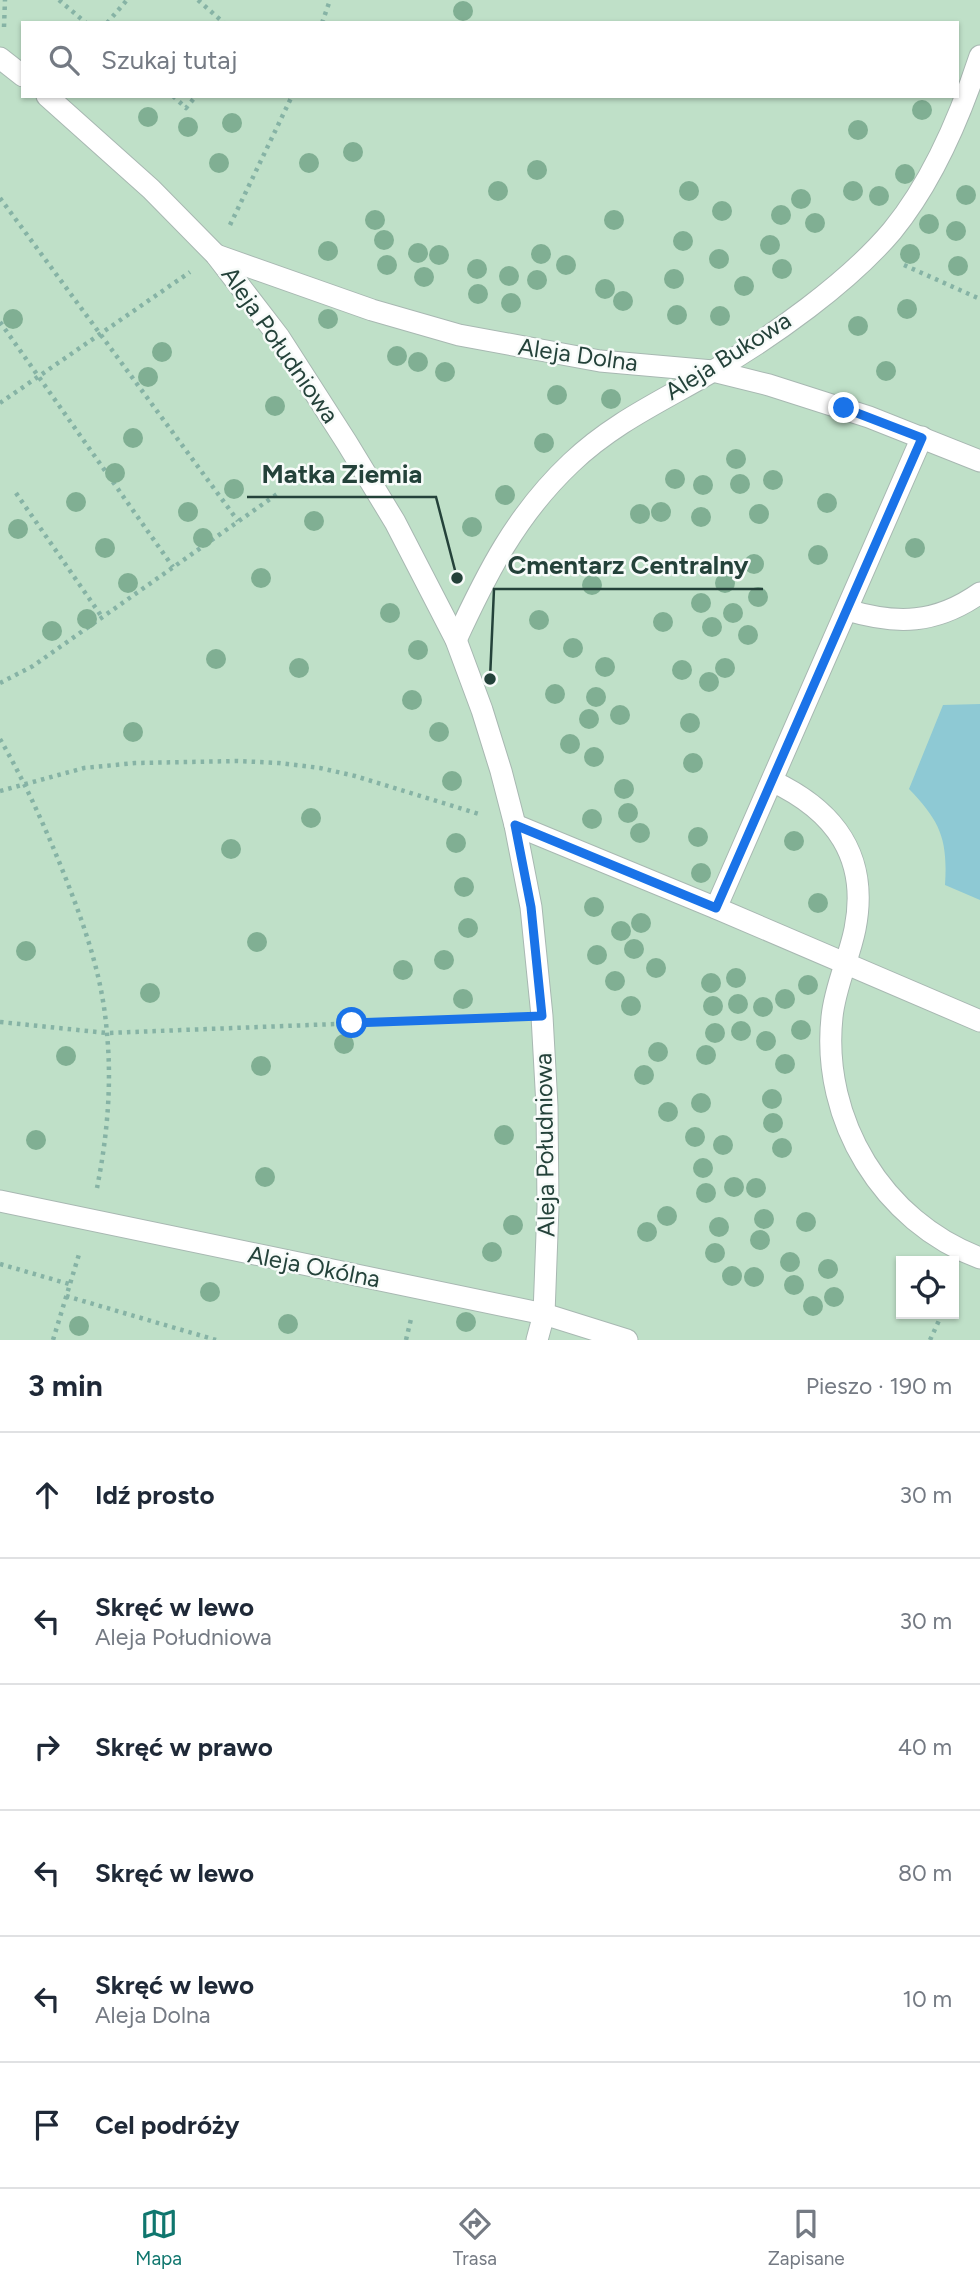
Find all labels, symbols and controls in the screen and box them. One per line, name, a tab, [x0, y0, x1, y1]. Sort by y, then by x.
search box	[21, 21, 959, 98]
icon: search	[45, 41, 83, 79]
text: Szukaj tutaj	[101, 44, 238, 76]
street label: Aleja Południowa	[216, 261, 345, 429]
street label: Aleja Bukowa	[659, 305, 796, 406]
street label: Aleja Dolna	[516, 332, 640, 377]
route end	[828, 392, 859, 423]
callout: Matka Ziemia	[247, 450, 436, 497]
text: Matka Ziemia	[262, 458, 422, 490]
callout: Cmentarz Centralny	[494, 542, 763, 589]
text: Cmentarz Centralny	[507, 549, 749, 581]
route start	[336, 1007, 367, 1038]
street label: Aleja Południowa	[528, 1053, 561, 1237]
street label: Aleja Okólna	[246, 1239, 383, 1294]
map controls	[896, 1256, 959, 1319]
button: locate	[896, 1256, 959, 1319]
text: 3 min	[28, 1367, 103, 1404]
text: Pieszo · 190 m	[806, 1372, 952, 1400]
icon: ahead	[28, 1476, 66, 1514]
text: Idź prosto	[95, 1479, 215, 1511]
text: 30 m	[899, 1481, 952, 1509]
text: Skręć w lewo	[95, 1591, 254, 1623]
icon: left	[28, 1602, 66, 1640]
text: 30 m	[899, 1607, 952, 1635]
text: Aleja Południowa	[95, 1623, 272, 1651]
icon: right	[28, 1728, 66, 1766]
text: Skręć w prawo	[95, 1731, 273, 1763]
text: 40 m	[898, 1733, 952, 1761]
icon: left	[28, 1854, 66, 1892]
text: Skręć w lewo	[95, 1857, 254, 1889]
text: 80 m	[898, 1859, 952, 1887]
text: Skręć w lewo	[95, 1969, 254, 2001]
icon: left	[28, 1980, 66, 2018]
text: 10 m	[903, 1985, 952, 2013]
text: Aleja Dolna	[95, 2001, 211, 2029]
icon: arrive	[28, 2106, 66, 2144]
text: Cel podróży	[95, 2109, 239, 2141]
tab: Mapa	[135, 2205, 182, 2270]
tab: Trasa	[453, 2205, 497, 2270]
tab: Zapisane	[768, 2205, 845, 2270]

